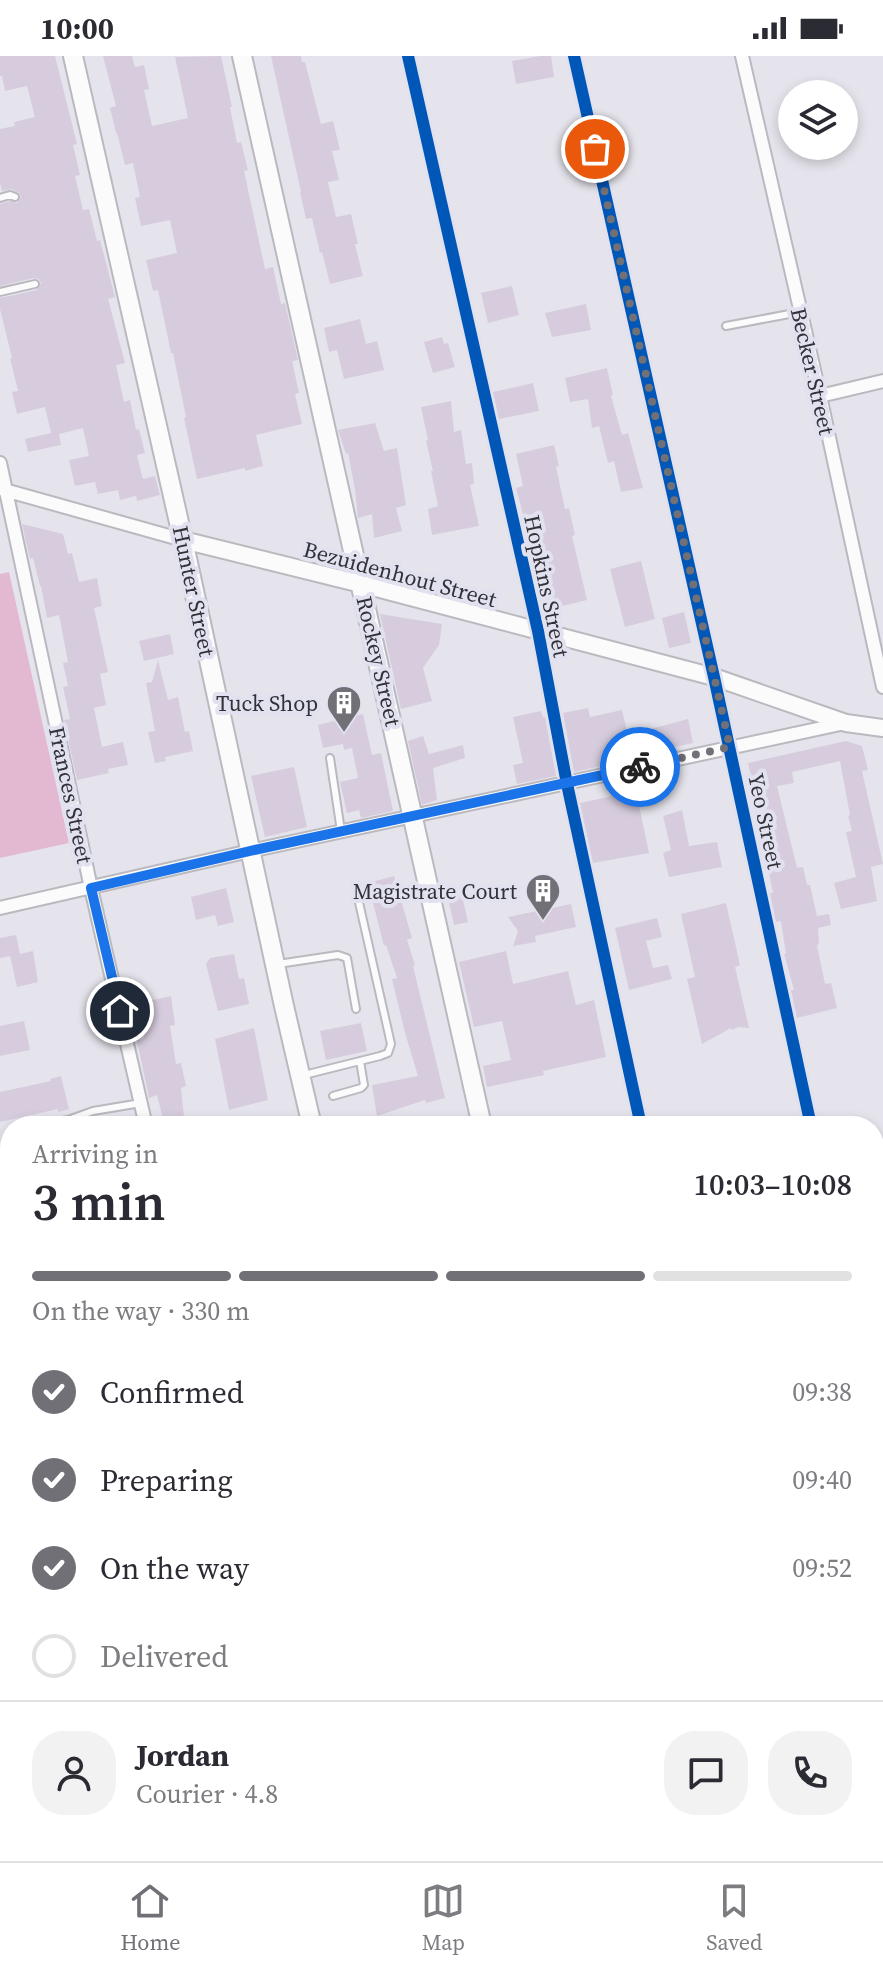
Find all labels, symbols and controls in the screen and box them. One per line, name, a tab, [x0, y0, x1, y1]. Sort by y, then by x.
text: 10:00	[40, 8, 114, 49]
map controls	[778, 80, 858, 160]
button: layers	[778, 80, 858, 160]
pin	[561, 115, 629, 183]
icon: bag	[573, 127, 617, 171]
street label: Becker Street	[784, 304, 842, 438]
street label: Hopkins Street	[517, 512, 577, 661]
street label: Hunter Street	[166, 523, 223, 660]
street label: Bezuidenhout Street	[300, 534, 501, 614]
street label: Rockey Street	[349, 593, 409, 730]
building icon: Tuck Shop	[325, 684, 363, 734]
place label: Tuck Shop	[216, 688, 318, 718]
street label: Frances Street	[42, 724, 100, 867]
courier	[600, 727, 680, 807]
icon: bike	[618, 745, 662, 789]
street label: Yeo Street	[741, 770, 791, 873]
building icon: Magistrate Court	[524, 872, 562, 922]
place label: Magistrate Court	[353, 876, 518, 906]
pin	[86, 977, 154, 1045]
icon: home	[98, 989, 142, 1033]
text: Arriving in	[32, 1136, 158, 1172]
text: 10:03–10:08	[693, 1164, 852, 1205]
text: 3 min	[32, 1166, 165, 1237]
text: On the way · 330 m	[32, 1293, 250, 1329]
icon: check	[32, 1370, 76, 1414]
text: Confirmed	[100, 1372, 244, 1413]
text: 09:38	[792, 1374, 852, 1410]
icon: check	[32, 1458, 76, 1502]
text: Preparing	[100, 1460, 233, 1501]
text: 09:40	[792, 1462, 852, 1498]
icon: check	[32, 1546, 76, 1590]
text: On the way	[100, 1548, 249, 1589]
text: 09:52	[792, 1550, 852, 1586]
text: Delivered	[100, 1636, 228, 1677]
button: person	[32, 1731, 116, 1815]
button: chat	[664, 1731, 748, 1815]
button: phone	[768, 1731, 852, 1815]
text: Jordan	[136, 1735, 229, 1776]
text: Courier · 4.8	[136, 1776, 278, 1812]
tab: Home	[120, 1879, 180, 1957]
tab: Map	[421, 1879, 465, 1957]
tab: Saved	[706, 1879, 763, 1957]

